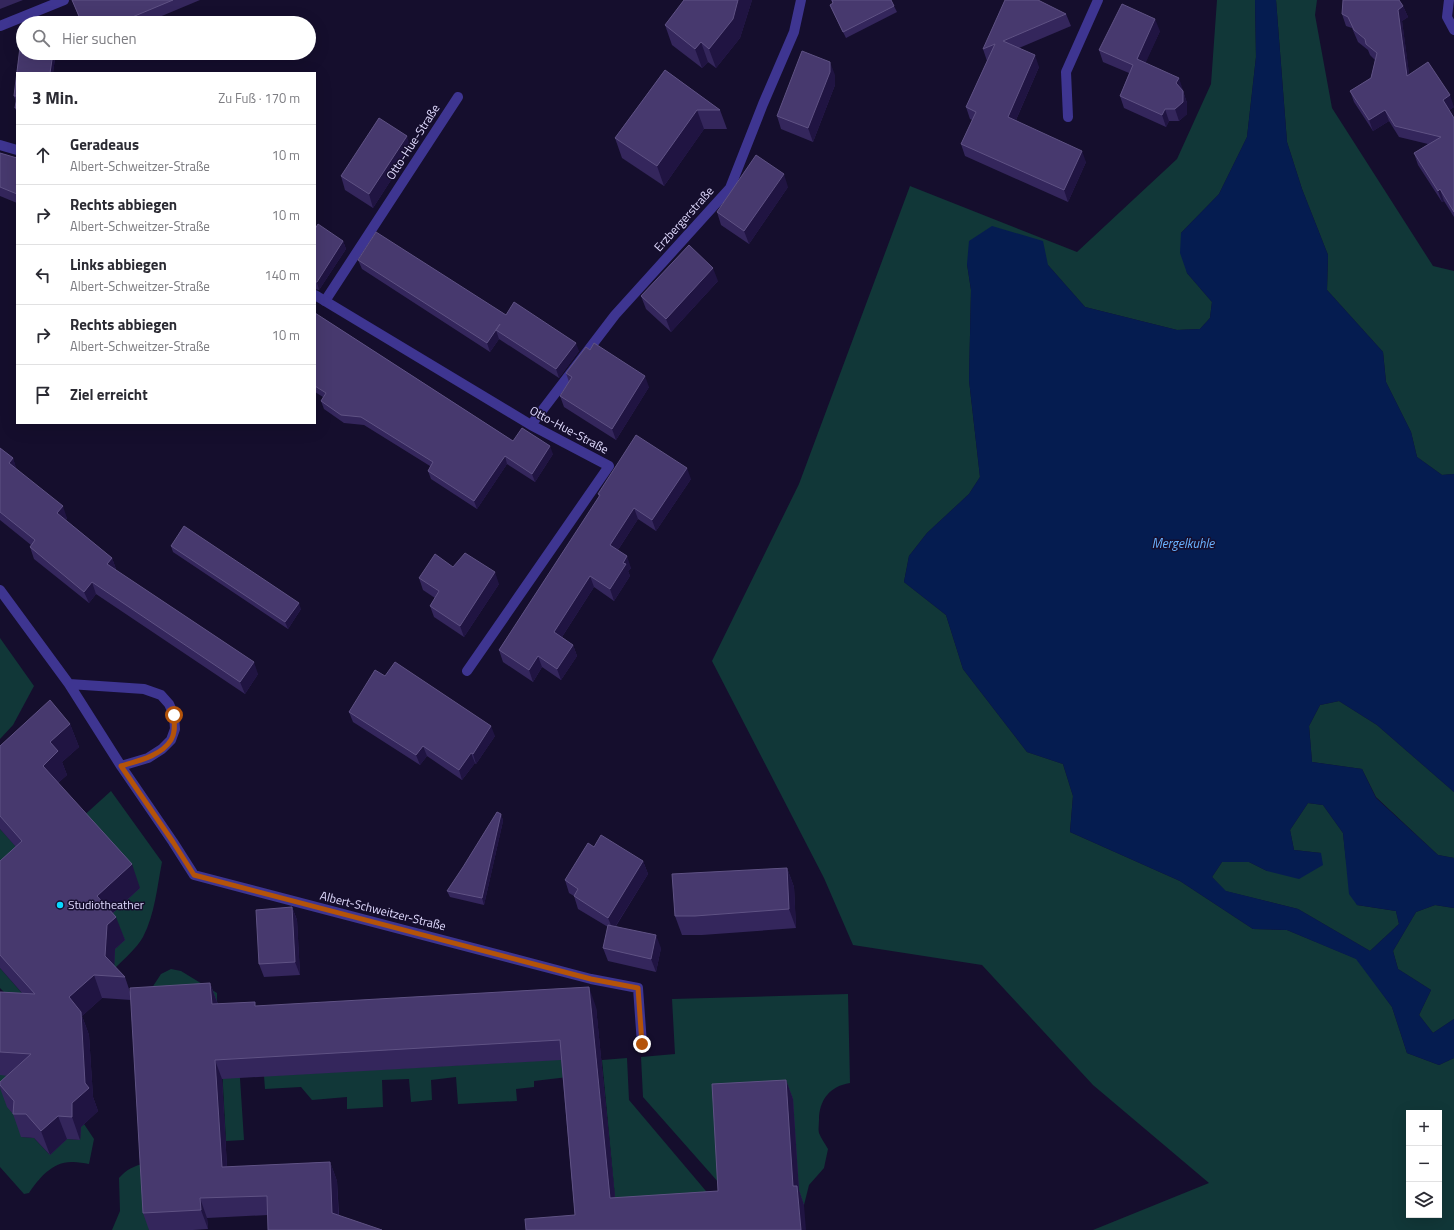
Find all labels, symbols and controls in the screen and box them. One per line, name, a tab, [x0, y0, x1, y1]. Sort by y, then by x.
search box	[16, 16, 316, 60]
icon: search	[30, 27, 52, 49]
text: Hier suchen	[62, 27, 137, 50]
text: 3 Min.	[32, 85, 78, 111]
text: Zu Fuß · 170 m	[218, 88, 300, 108]
street label: Otto-Hue-Straße	[381, 100, 444, 183]
text: Geradeaus	[70, 133, 139, 156]
icon: ahead	[32, 144, 54, 166]
text: 10 m	[272, 145, 300, 165]
text: Albert-Schweitzer-Straße	[70, 156, 210, 176]
street label: Erzbergerstraße	[649, 182, 718, 255]
text: Rechts abbiegen	[70, 193, 177, 216]
icon: right	[32, 204, 54, 226]
text: 10 m	[272, 205, 300, 225]
text: Albert-Schweitzer-Straße	[70, 216, 210, 236]
text: Links abbiegen	[70, 253, 167, 276]
icon: left	[32, 264, 54, 286]
text: 140 m	[264, 265, 300, 285]
text: Albert-Schweitzer-Straße	[70, 276, 210, 296]
text: Rechts abbiegen	[70, 313, 177, 336]
icon: right	[32, 324, 54, 346]
text: 10 m	[272, 325, 300, 345]
text: Albert-Schweitzer-Straße	[70, 336, 210, 356]
text: Ziel erreicht	[70, 383, 148, 406]
icon: arrive	[32, 384, 54, 406]
street label: Otto-Hue-Straße	[526, 401, 612, 458]
water label: Mergelkuhle	[1152, 533, 1215, 553]
route start	[165, 706, 183, 724]
street label: Albert-Schweitzer-Straße	[318, 886, 448, 935]
place label: Studiotheather	[68, 895, 144, 914]
marker: Studiotheather	[55, 900, 65, 910]
route end	[633, 1035, 651, 1053]
map controls	[1406, 1110, 1442, 1218]
button: +	[1406, 1110, 1442, 1146]
button: −	[1406, 1146, 1442, 1182]
button: layers	[1406, 1182, 1442, 1218]

